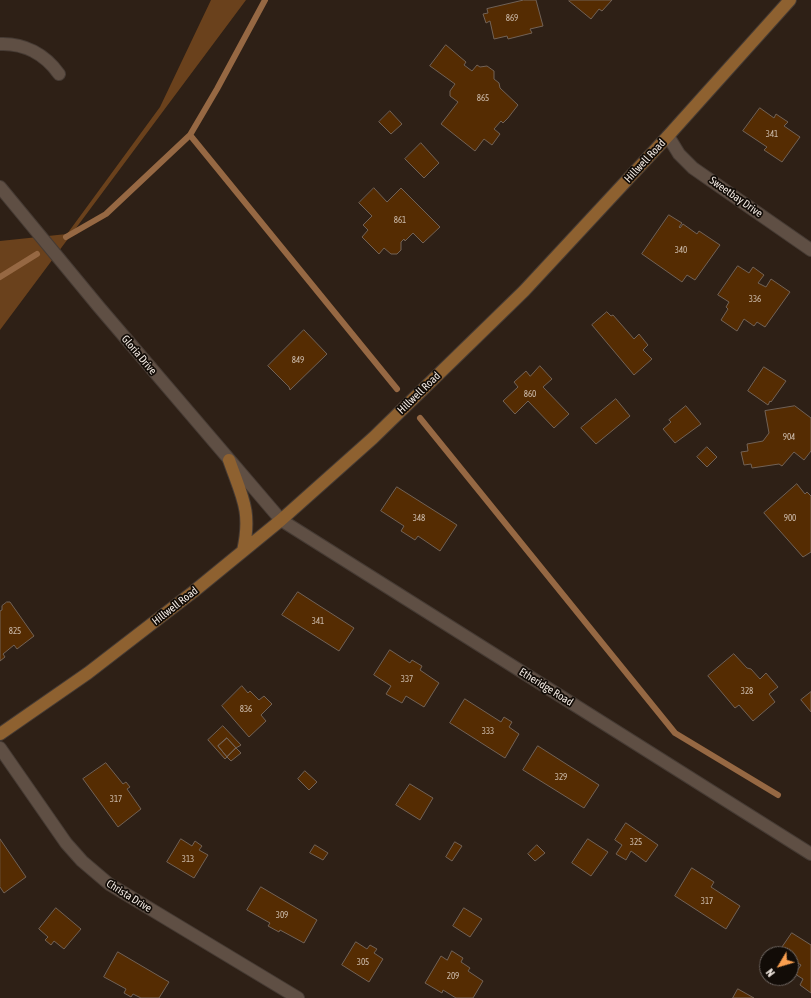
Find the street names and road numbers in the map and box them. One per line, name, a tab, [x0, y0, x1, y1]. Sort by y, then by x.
street label: Hillwell Road	[622, 137, 668, 185]
street label: Sweetbay Drive	[707, 174, 765, 220]
street label: Gloria Drive	[119, 333, 159, 377]
street label: Hillwell Road	[395, 369, 443, 417]
street label: Hillwell Road	[149, 584, 201, 628]
street label: Etheridge Road	[517, 665, 575, 709]
street label: Christa Drive	[104, 877, 154, 915]

